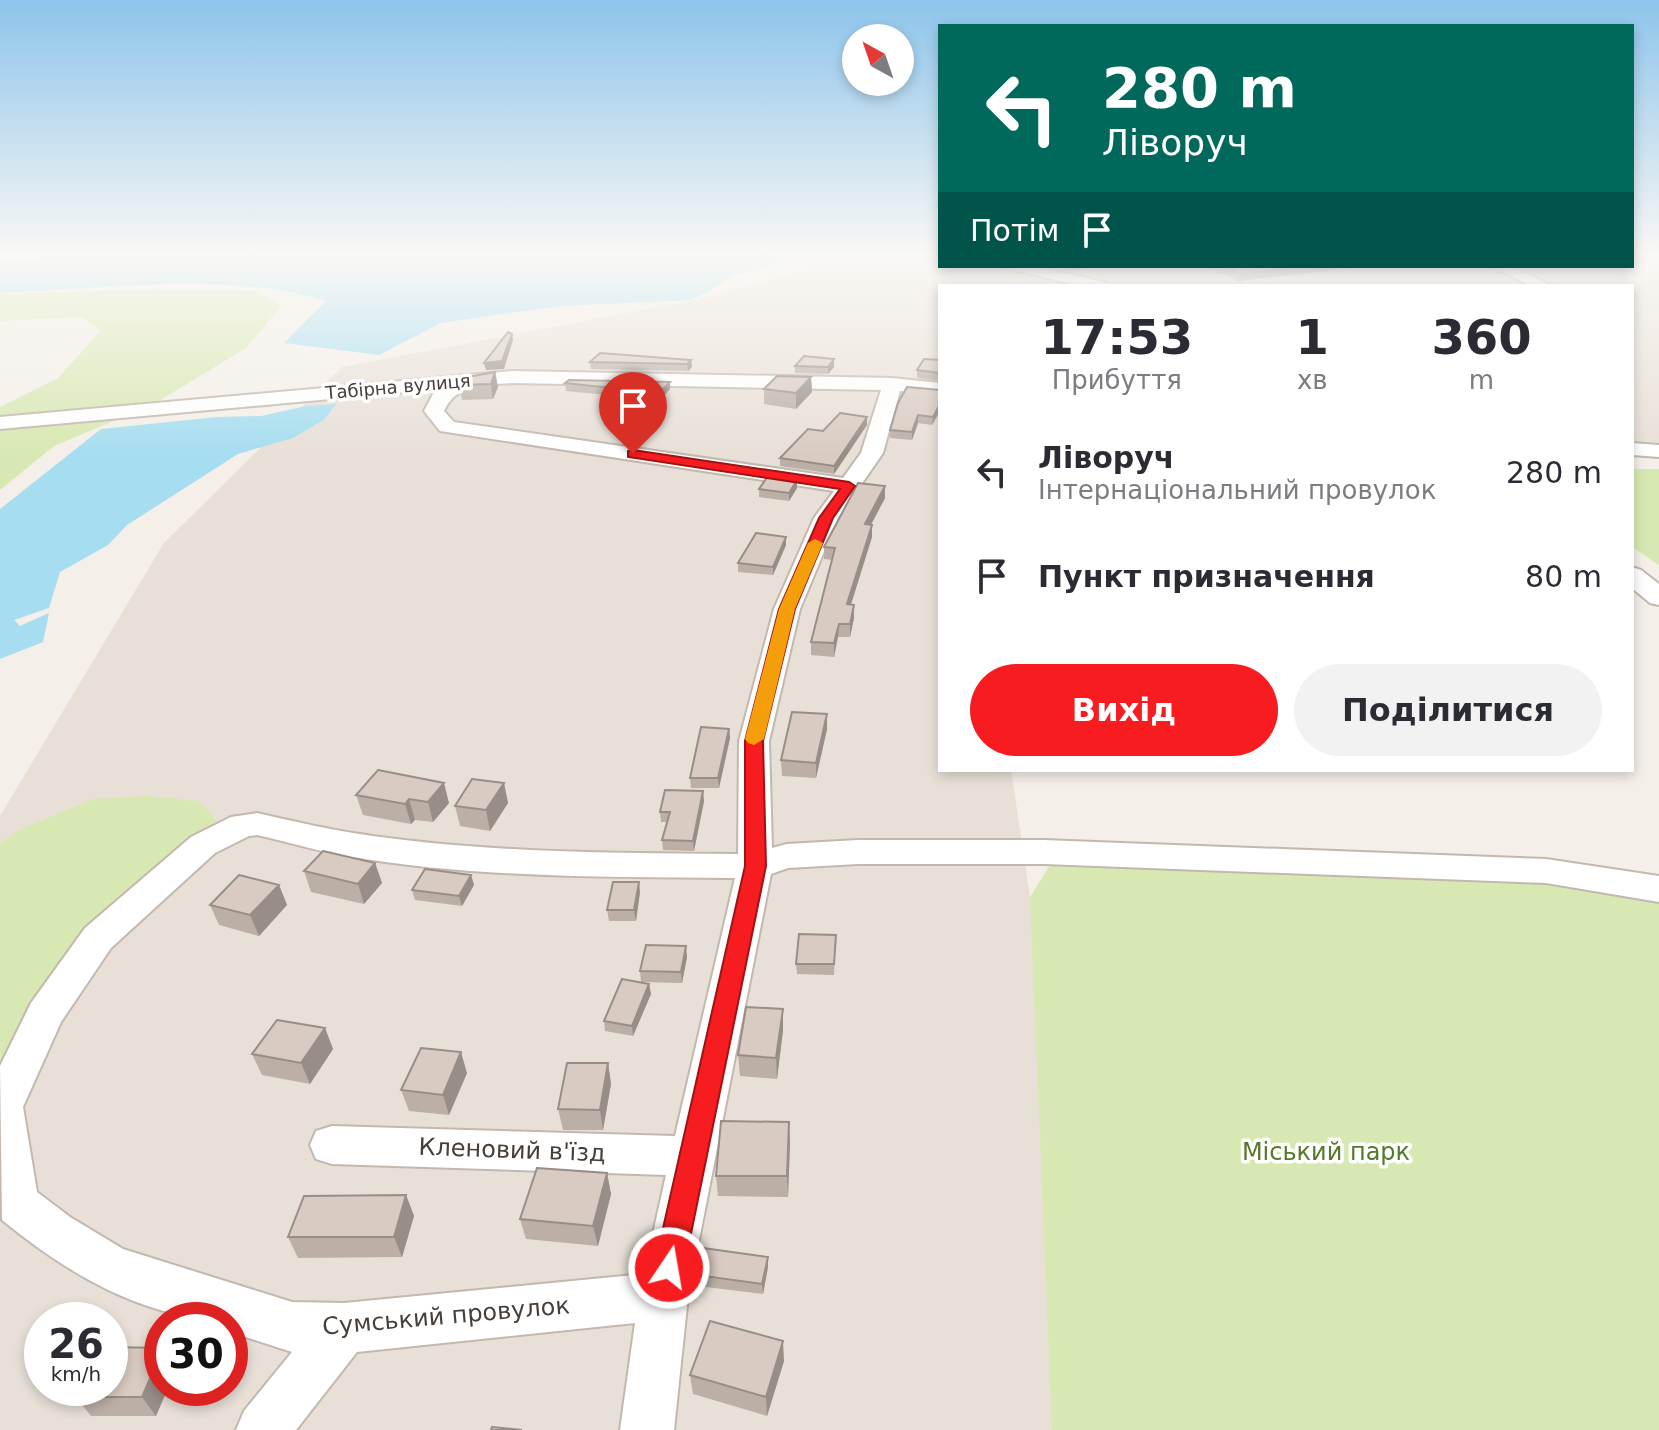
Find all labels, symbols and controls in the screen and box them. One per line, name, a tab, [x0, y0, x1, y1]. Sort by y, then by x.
north arrow	[842, 24, 914, 96]
map controls	[842, 24, 914, 96]
text: 280 m	[1102, 55, 1297, 120]
icon: left	[970, 56, 1074, 160]
text: Ліворуч	[1102, 122, 1248, 163]
icon: arrive	[1075, 208, 1119, 252]
text: Потім	[970, 213, 1059, 248]
text: 17:53	[1040, 309, 1193, 365]
text: 1	[1296, 309, 1329, 365]
text: 360	[1431, 309, 1532, 365]
text: Прибуття	[1052, 365, 1182, 395]
text: хв	[1297, 365, 1328, 395]
text: m	[1469, 365, 1494, 395]
street label: Табірна вулиця	[324, 370, 471, 403]
pin	[599, 372, 667, 454]
icon: arrive	[611, 384, 655, 428]
text: Ліворуч	[1038, 440, 1174, 475]
icon: left	[970, 450, 1014, 494]
text: 280 m	[1506, 455, 1602, 490]
text: Інтернаціональний провулок	[1038, 475, 1436, 505]
icon: arrive	[970, 554, 1014, 598]
text: Пункт призначення	[1038, 559, 1375, 594]
text: 80 m	[1525, 559, 1602, 594]
button: Вихід	[970, 664, 1278, 756]
button: Поділитися	[1294, 664, 1602, 756]
street label: Кленовий в'їзд	[418, 1133, 606, 1167]
park label: Міський парк	[1242, 1138, 1410, 1166]
position arrow	[627, 1226, 711, 1310]
street label: Сумський провулок	[321, 1291, 571, 1341]
speed limit sign: 30	[144, 1302, 248, 1406]
text: 26	[48, 1321, 104, 1367]
text: km/h	[51, 1362, 101, 1386]

